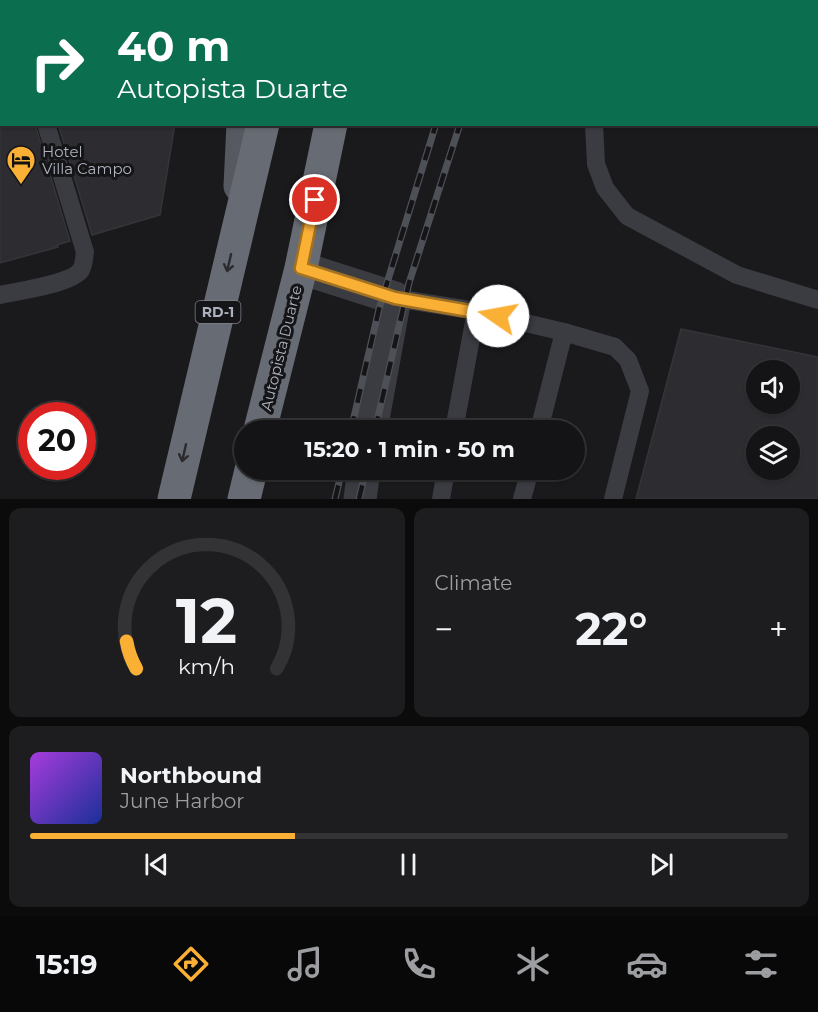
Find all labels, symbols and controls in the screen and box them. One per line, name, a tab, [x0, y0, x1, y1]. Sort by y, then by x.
text: 40 m	[117, 20, 230, 72]
icon: right	[18, 24, 96, 102]
text: Autopista Duarte	[117, 72, 348, 105]
place label: Hotel Villa Campo	[42, 142, 132, 178]
hotel icon: Hotel Villa Campo	[5, 144, 37, 186]
pin	[289, 174, 340, 225]
icon: arrive	[298, 183, 331, 216]
one-way arrow	[223, 253, 234, 272]
street label: Autopista Duarte	[256, 283, 306, 413]
position arrow	[466, 284, 530, 348]
road number: RD-1	[196, 301, 240, 323]
map controls	[746, 360, 800, 480]
button: sound	[746, 360, 800, 414]
speed limit sign: 20	[18, 402, 96, 480]
button: layers	[746, 426, 800, 480]
text: 15:20 · 1 min · 50 m	[304, 436, 515, 463]
one-way arrow	[178, 443, 190, 462]
text: Climate	[435, 571, 512, 595]
text: 12	[176, 583, 237, 659]
text: 22°	[575, 601, 647, 656]
text: −	[435, 609, 453, 649]
text: +	[769, 609, 788, 649]
text: km/h	[178, 654, 235, 680]
text: Northbound	[120, 762, 262, 789]
text: June Harbor	[120, 789, 244, 813]
icon: previous	[140, 848, 173, 881]
icon: pause	[392, 848, 425, 881]
icon: next	[645, 848, 678, 881]
icon: directions	[170, 943, 212, 985]
icon: music	[284, 943, 326, 985]
icon: phone	[398, 943, 440, 985]
icon: climate	[512, 943, 554, 985]
icon: car	[626, 943, 668, 985]
icon: filters	[740, 943, 782, 985]
text: 15:19	[36, 948, 98, 981]

